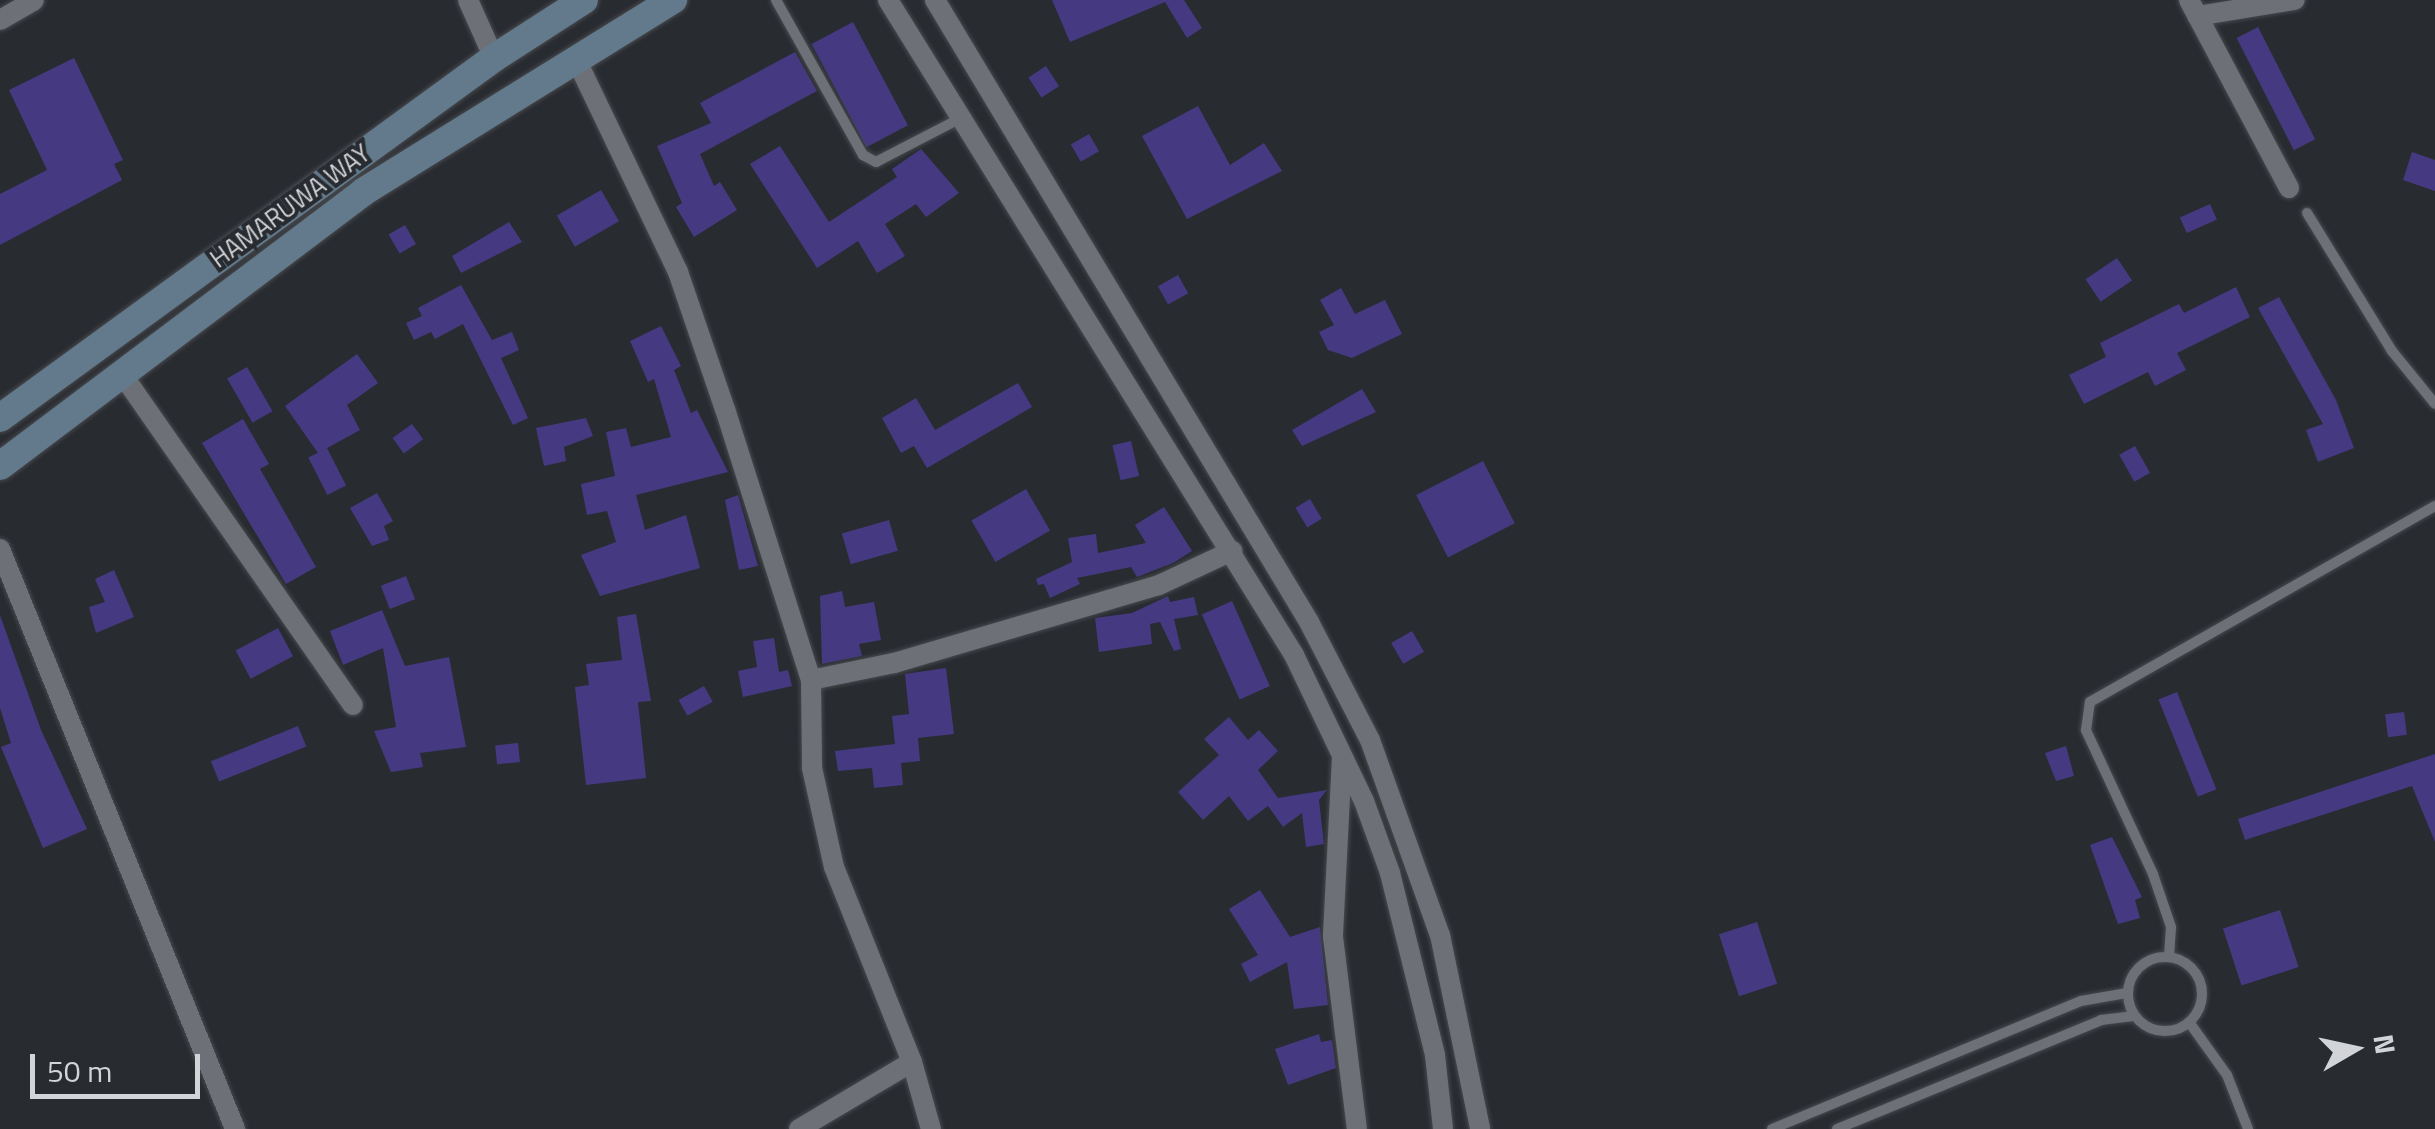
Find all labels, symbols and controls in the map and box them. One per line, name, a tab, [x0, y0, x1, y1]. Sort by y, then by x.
street label: HAMARUWA WAY	[204, 138, 376, 274]
north arrow	[2305, 999, 2405, 1099]
text: N	[2362, 1031, 2408, 1057]
scale bar	[35, 1034, 205, 1096]
text: 50 m	[47, 1048, 112, 1094]

